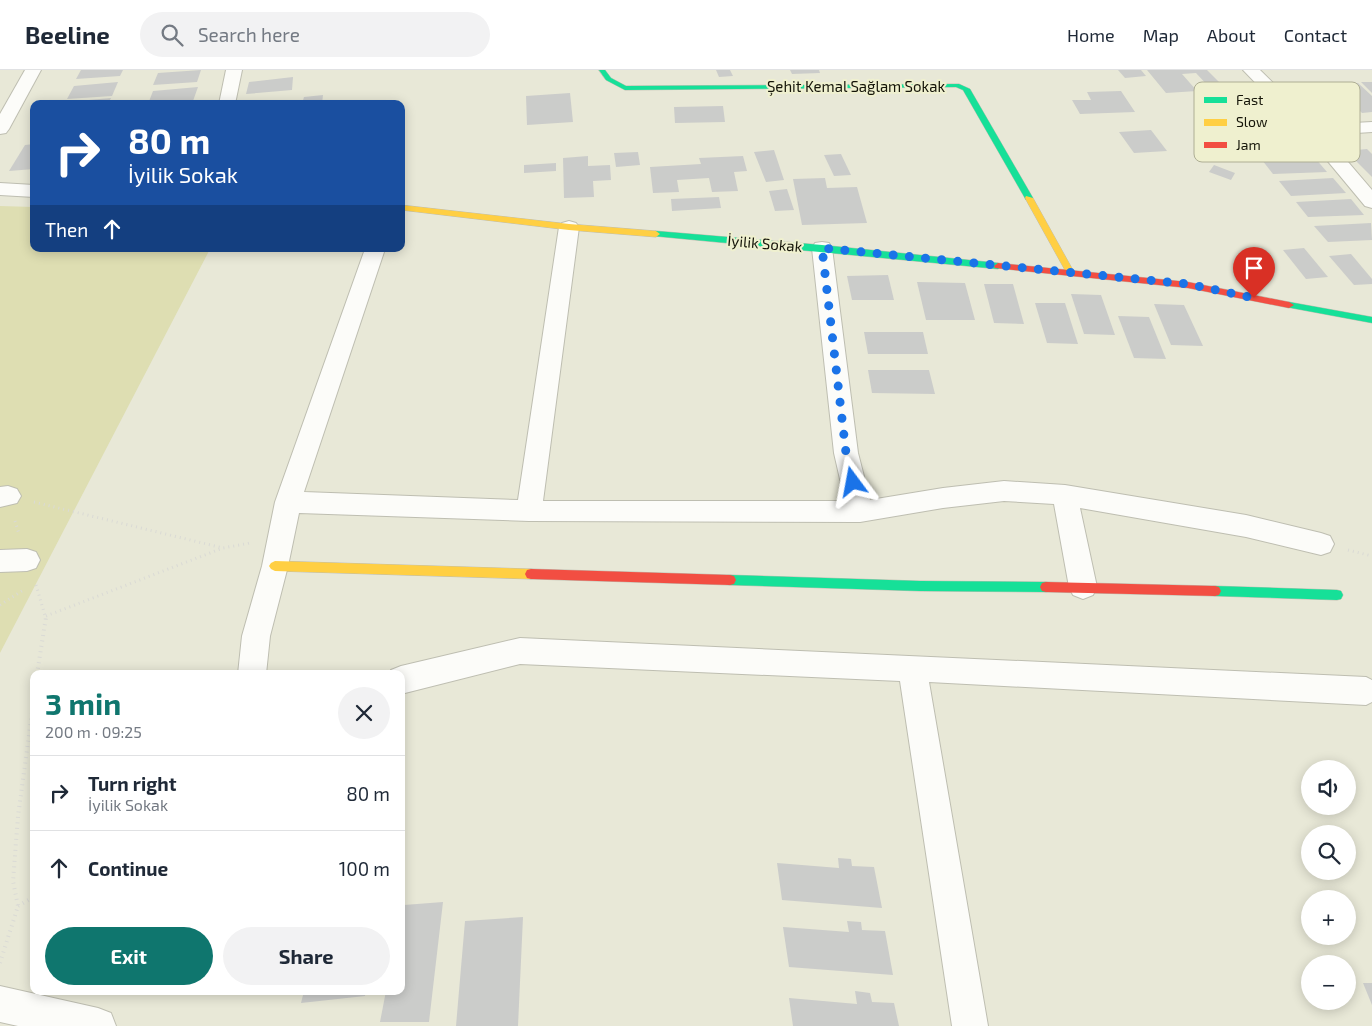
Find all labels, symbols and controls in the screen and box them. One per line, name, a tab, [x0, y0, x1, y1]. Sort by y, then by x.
search box	[140, 12, 490, 57]
text: Beeline	[25, 20, 110, 49]
icon: search	[158, 21, 186, 49]
text: Search here	[198, 23, 300, 46]
text: Home	[1067, 24, 1115, 46]
text: Map	[1143, 24, 1179, 46]
text: About	[1207, 24, 1256, 46]
text: Contact	[1284, 24, 1347, 46]
street label: Şehit Kemal Sağlam Sokak	[767, 77, 945, 96]
legend	[1194, 82, 1360, 162]
text: Fast	[1236, 91, 1263, 108]
text: Slow	[1236, 113, 1268, 130]
text: 80 m	[128, 119, 210, 161]
icon: right	[45, 120, 110, 185]
text: Jam	[1236, 136, 1261, 153]
text: İyilik Sokak	[128, 161, 238, 187]
icon: ahead	[98, 215, 126, 243]
text: Then	[45, 218, 88, 241]
street label: İyilik Sokak	[727, 231, 804, 255]
pin	[1233, 247, 1275, 298]
icon: arrive	[1240, 254, 1268, 282]
position arrow	[826, 455, 878, 507]
text: 3 min	[45, 685, 121, 721]
button: close	[338, 687, 390, 739]
text: 200 m · 09:25	[45, 722, 142, 741]
map controls	[1301, 760, 1356, 1010]
button: sound	[1301, 760, 1356, 815]
text: Turn right	[88, 772, 176, 795]
icon: right	[45, 779, 73, 807]
text: 80 m	[346, 782, 390, 805]
text: İyilik Sokak	[88, 795, 168, 814]
button: search	[1301, 825, 1356, 880]
icon: ahead	[45, 854, 73, 882]
text: Continue	[88, 857, 168, 880]
text: 100 m	[339, 857, 390, 880]
button: +	[1301, 890, 1356, 945]
button: Exit	[45, 927, 213, 985]
button: Share	[223, 927, 390, 985]
button: −	[1301, 955, 1356, 1010]

